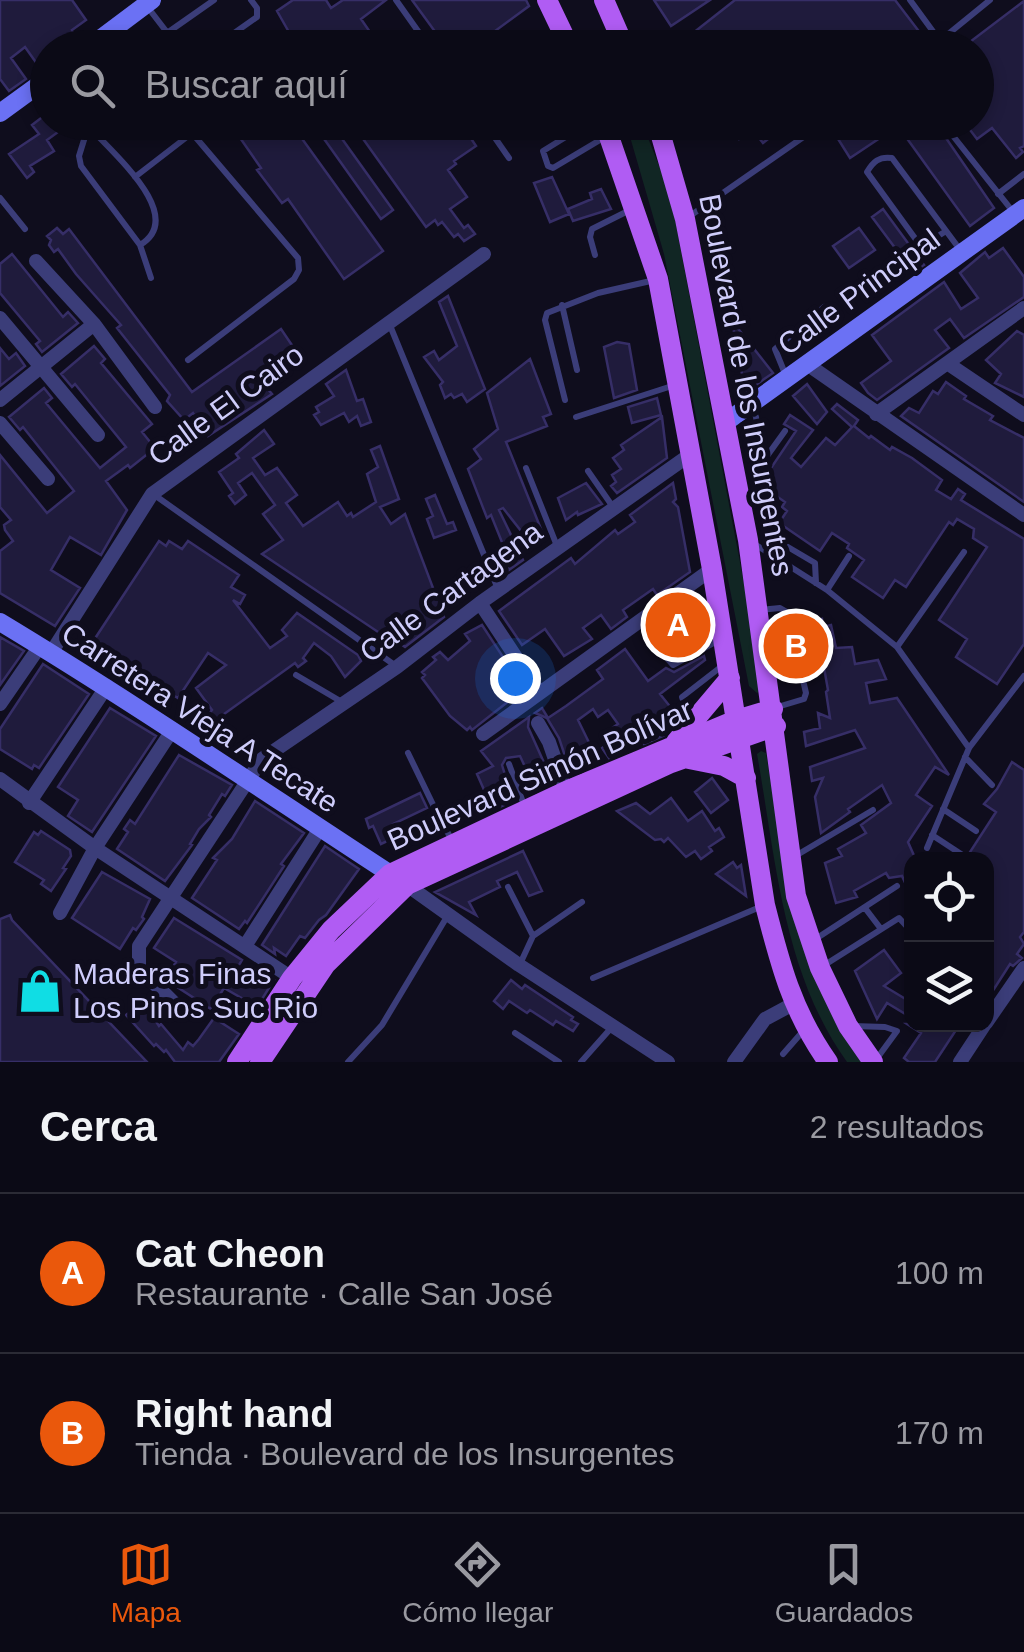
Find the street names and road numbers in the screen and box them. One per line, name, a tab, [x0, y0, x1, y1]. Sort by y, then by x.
street label: Boulevard de los Insurgentes	[693, 191, 800, 579]
street label: Calle Principal	[771, 222, 946, 361]
street label: Calle El Cairo	[142, 337, 310, 472]
street label: Calle Cartagena	[353, 514, 548, 669]
street label: Carretera Vieja A Tecate	[56, 616, 344, 819]
street label: Boulevard Simón Bolívar	[382, 692, 697, 857]

